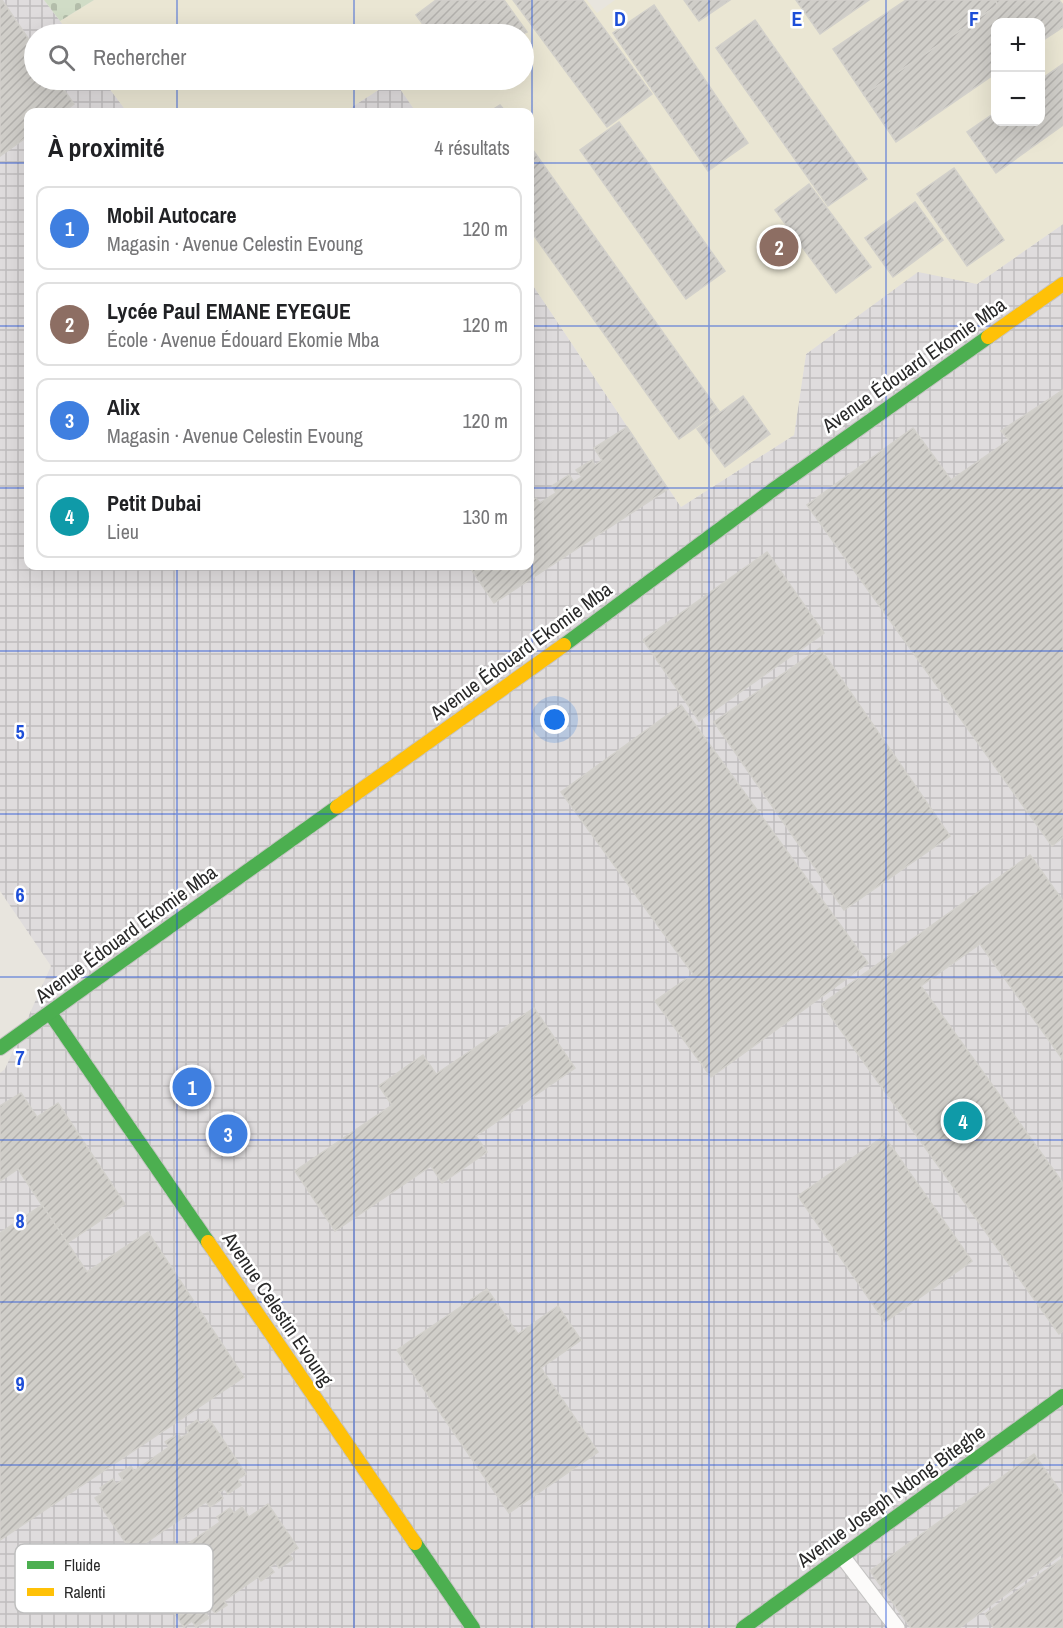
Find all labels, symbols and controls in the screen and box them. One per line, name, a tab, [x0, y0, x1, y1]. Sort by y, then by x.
text: D	[614, 5, 626, 32]
text: E	[792, 5, 803, 32]
text: F	[969, 5, 979, 32]
map controls	[991, 18, 1045, 126]
button: +	[991, 18, 1045, 72]
search box	[24, 24, 534, 90]
icon: search	[45, 41, 78, 74]
text: Rechercher	[93, 42, 186, 72]
button: −	[991, 72, 1045, 126]
text: À proximité	[48, 130, 165, 165]
text: 4 résultats	[434, 134, 510, 161]
text: Mobil Autocare	[107, 200, 237, 230]
text: 1	[65, 215, 74, 242]
text: 120 m	[462, 215, 508, 242]
pin: 2	[760, 224, 798, 270]
text: Magasin · Avenue Celestin Evoung	[107, 230, 363, 257]
street label: Avenue Édouard Ekomie Mba	[816, 291, 1011, 439]
text: Lycée Paul EMANE EYEGUE	[107, 296, 351, 326]
text: 2	[65, 311, 74, 338]
text: 120 m	[462, 311, 508, 338]
text: École · Avenue Édouard Ekomie Mba	[107, 326, 379, 353]
text: Alix	[107, 392, 140, 422]
text: 3	[65, 407, 74, 434]
text: 120 m	[462, 407, 508, 434]
text: Magasin · Avenue Celestin Evoung	[107, 422, 363, 449]
text: Petit Dubai	[107, 488, 201, 518]
text: 4	[65, 503, 74, 530]
text: 130 m	[462, 503, 508, 530]
text: Lieu	[107, 518, 139, 545]
street label: Avenue Édouard Ekomie Mba	[424, 575, 617, 726]
your location	[540, 705, 569, 734]
text: 5	[15, 718, 25, 745]
street label: Avenue Édouard Ekomie Mba	[29, 858, 222, 1009]
text: 6	[15, 881, 25, 908]
text: 7	[15, 1044, 25, 1071]
pin: 1	[172, 1064, 212, 1110]
pin: 4	[944, 1098, 982, 1144]
pin: 3	[208, 1112, 248, 1156]
text: 8	[15, 1207, 25, 1234]
street label: Avenue Celestin Evoung	[216, 1226, 340, 1391]
text: 9	[15, 1370, 25, 1397]
street label: Avenue Joseph Ndong Biteghe	[790, 1418, 990, 1574]
legend	[15, 1544, 213, 1613]
text: Fluide	[64, 1554, 100, 1576]
text: Ralenti	[64, 1581, 106, 1603]

